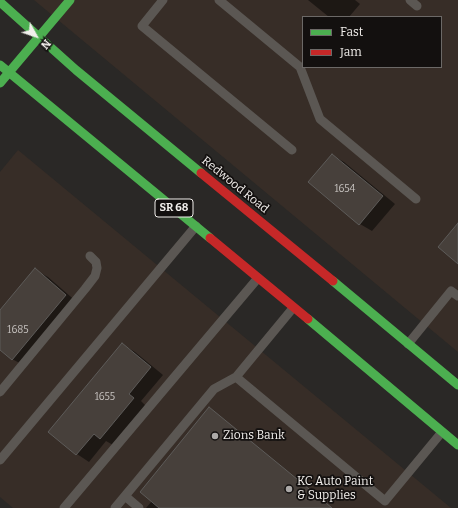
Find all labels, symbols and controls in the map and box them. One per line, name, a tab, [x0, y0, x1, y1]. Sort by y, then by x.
north arrow	[16, 16, 56, 56]
legend	[302, 16, 442, 68]
text: Fast	[340, 25, 363, 39]
text: N	[38, 37, 53, 51]
text: Jam	[340, 45, 362, 59]
street label: Redwood Road	[199, 154, 271, 216]
house number: 1654	[335, 183, 355, 195]
road number: SR 68	[155, 199, 193, 217]
house number: 1685	[7, 324, 29, 336]
house number: 1655	[95, 391, 115, 403]
place label: Zions Bank	[223, 429, 285, 443]
marker: Zions Bank	[210, 431, 220, 441]
place label: KC Auto Paint & Supplies	[297, 475, 373, 503]
marker: KC Auto Paint & Supplies	[284, 484, 294, 494]

